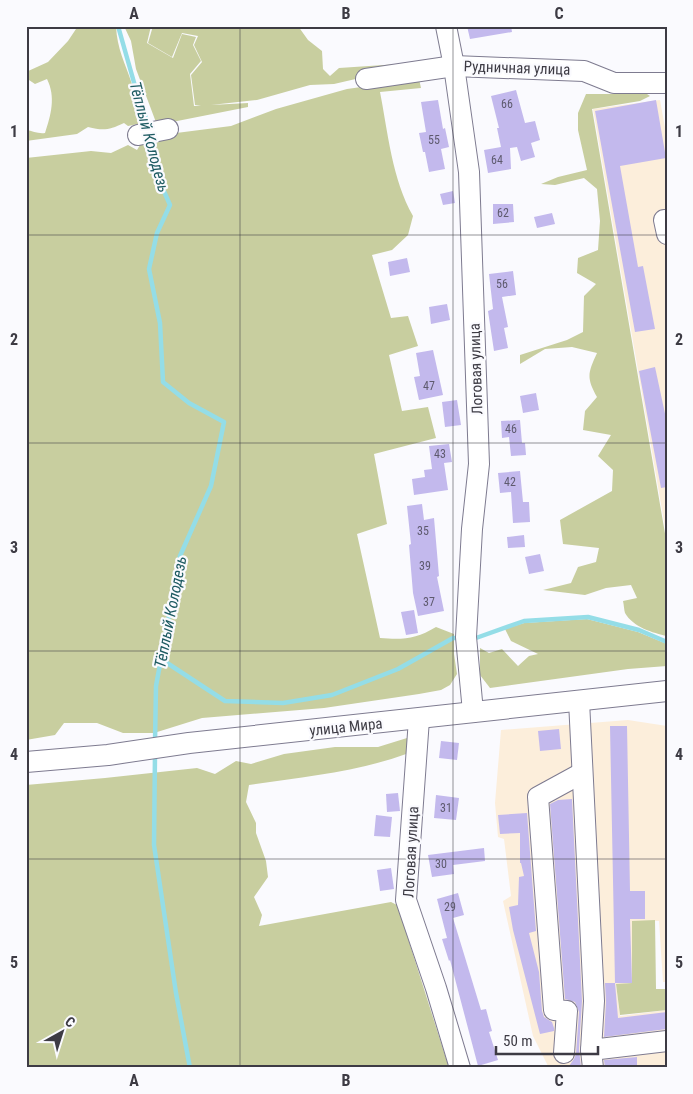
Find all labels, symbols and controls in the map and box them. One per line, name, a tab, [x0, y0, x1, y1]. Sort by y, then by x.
text: A	[129, 4, 139, 23]
text: B	[342, 4, 351, 23]
text: C	[554, 4, 564, 23]
street label: Рудничная улица	[463, 57, 571, 79]
water label: Тёплый Колодезь	[126, 80, 173, 195]
house number: 66	[501, 97, 513, 111]
text: 1	[10, 122, 18, 141]
text: 1	[675, 122, 683, 141]
house number: 55	[428, 133, 440, 147]
house number: 64	[491, 153, 503, 167]
house number: 62	[497, 206, 509, 220]
house number: 56	[496, 277, 508, 291]
street label: Логовая улица	[465, 323, 487, 415]
text: 2	[10, 330, 18, 349]
text: 2	[675, 330, 683, 349]
house number: 47	[423, 379, 435, 393]
house number: 46	[505, 422, 517, 436]
house number: 43	[434, 447, 446, 461]
house number: 42	[504, 475, 516, 489]
house number: 35	[417, 524, 429, 538]
text: 3	[10, 538, 18, 557]
text: 3	[675, 538, 683, 557]
water label: Тёплый Колодезь	[150, 554, 191, 670]
house number: 39	[419, 559, 431, 573]
house number: 37	[423, 595, 435, 609]
street label: улица Мира	[309, 714, 383, 740]
text: 4	[10, 745, 18, 764]
text: 4	[675, 745, 683, 764]
house number: 31	[440, 801, 452, 815]
street label: Логовая улица	[400, 806, 422, 898]
house number: 30	[435, 857, 447, 871]
house number: 29	[444, 900, 456, 914]
text: 5	[10, 953, 18, 972]
text: 5	[675, 953, 683, 972]
north arrow	[38, 1006, 88, 1056]
text: С	[62, 1013, 78, 1031]
scale bar	[496, 1024, 598, 1056]
text: 50 m	[503, 1032, 533, 1050]
text: A	[129, 1071, 139, 1090]
text: B	[342, 1071, 351, 1090]
text: C	[554, 1071, 564, 1090]

